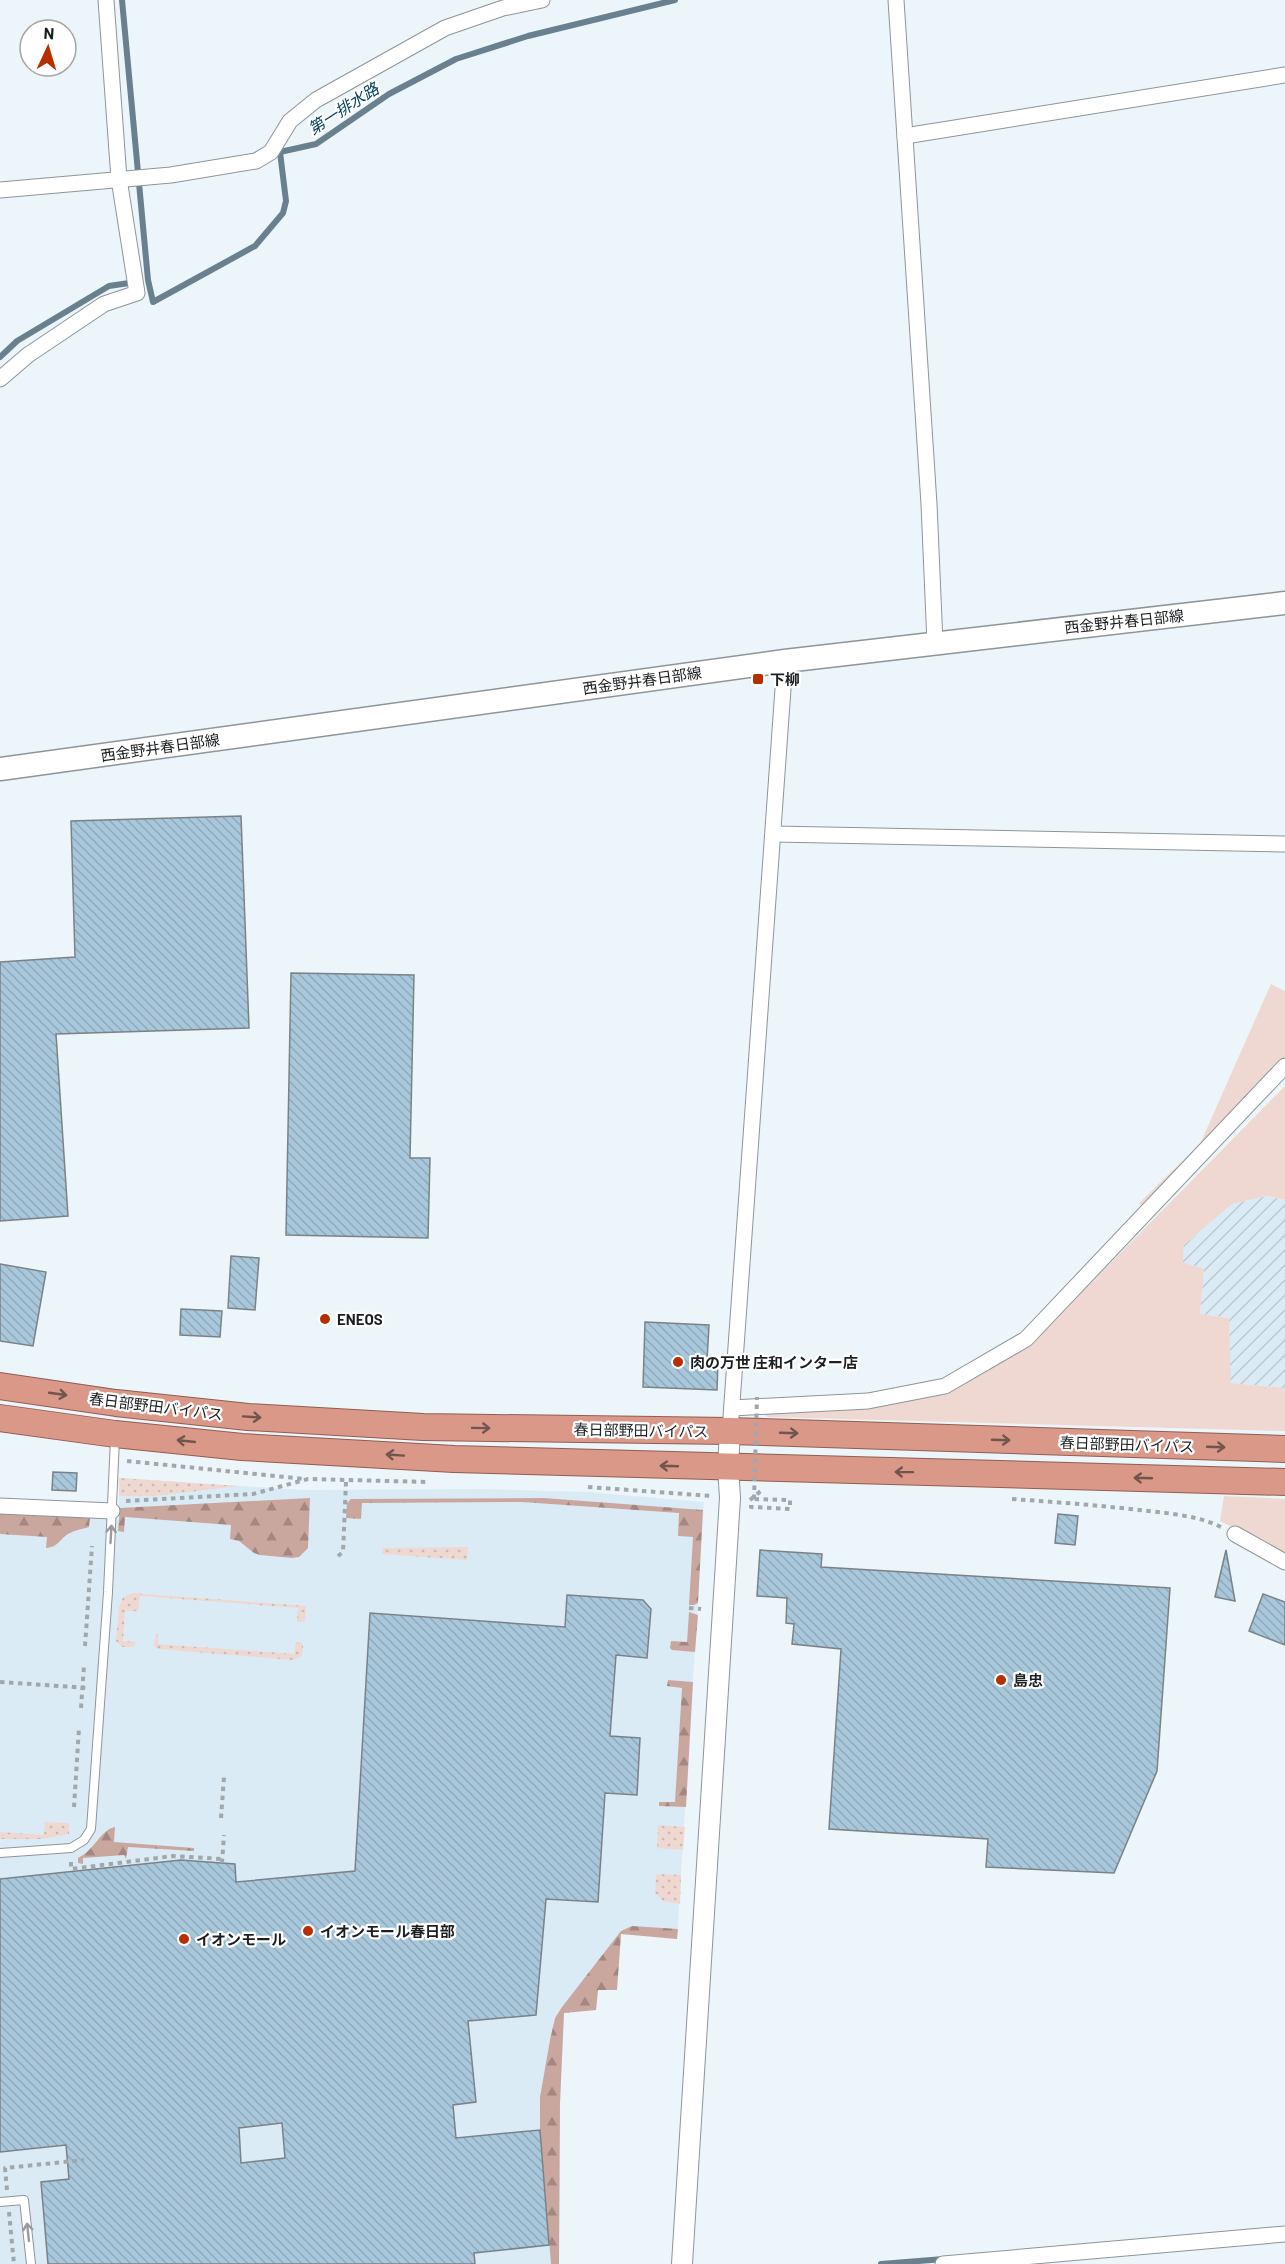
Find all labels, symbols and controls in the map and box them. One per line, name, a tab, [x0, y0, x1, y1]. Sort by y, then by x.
north arrow	[18, 18, 78, 78]
text: N	[43, 23, 55, 42]
water label: 第一排水路	[304, 77, 383, 138]
street label: 西金野井春日部線	[1063, 606, 1185, 636]
street label: 西金野井春日部線	[581, 663, 703, 697]
place label: 下柳	[770, 670, 800, 688]
marker: 下柳	[751, 672, 765, 686]
street label: 西金野井春日部線	[99, 730, 221, 764]
place label: ENEOS	[337, 1310, 383, 1328]
marker: ENEOS	[318, 1312, 332, 1326]
place label: 肉の万世 庄和インター店	[690, 1353, 858, 1371]
marker: 肉の万世 庄和インター店	[671, 1355, 685, 1369]
one-way arrow	[47, 1389, 67, 1400]
street label: 春日部野田バイパス	[88, 1389, 224, 1423]
one-way arrow	[241, 1412, 261, 1423]
street label: 春日部野田バイパス	[574, 1420, 708, 1440]
one-way arrow	[471, 1422, 491, 1434]
one-way arrow	[778, 1427, 798, 1439]
street label: 春日部野田バイパス	[1059, 1433, 1195, 1455]
one-way arrow	[177, 1435, 197, 1446]
one-way arrow	[990, 1435, 1010, 1446]
one-way arrow	[1206, 1441, 1226, 1452]
one-way arrow	[386, 1450, 406, 1461]
one-way arrow	[660, 1460, 680, 1471]
one-way arrow	[895, 1466, 915, 1477]
one-way arrow	[1133, 1472, 1153, 1483]
one-way arrow	[105, 1524, 116, 1544]
place label: 島忠	[1013, 1671, 1043, 1689]
marker: 島忠	[994, 1673, 1008, 1687]
place label: イオンモール春日部	[320, 1922, 455, 1940]
marker: イオンモール春日部	[301, 1924, 315, 1938]
place label: イオンモール	[196, 1930, 286, 1948]
marker: イオンモール	[177, 1932, 191, 1946]
one-way arrow	[22, 2223, 33, 2242]

